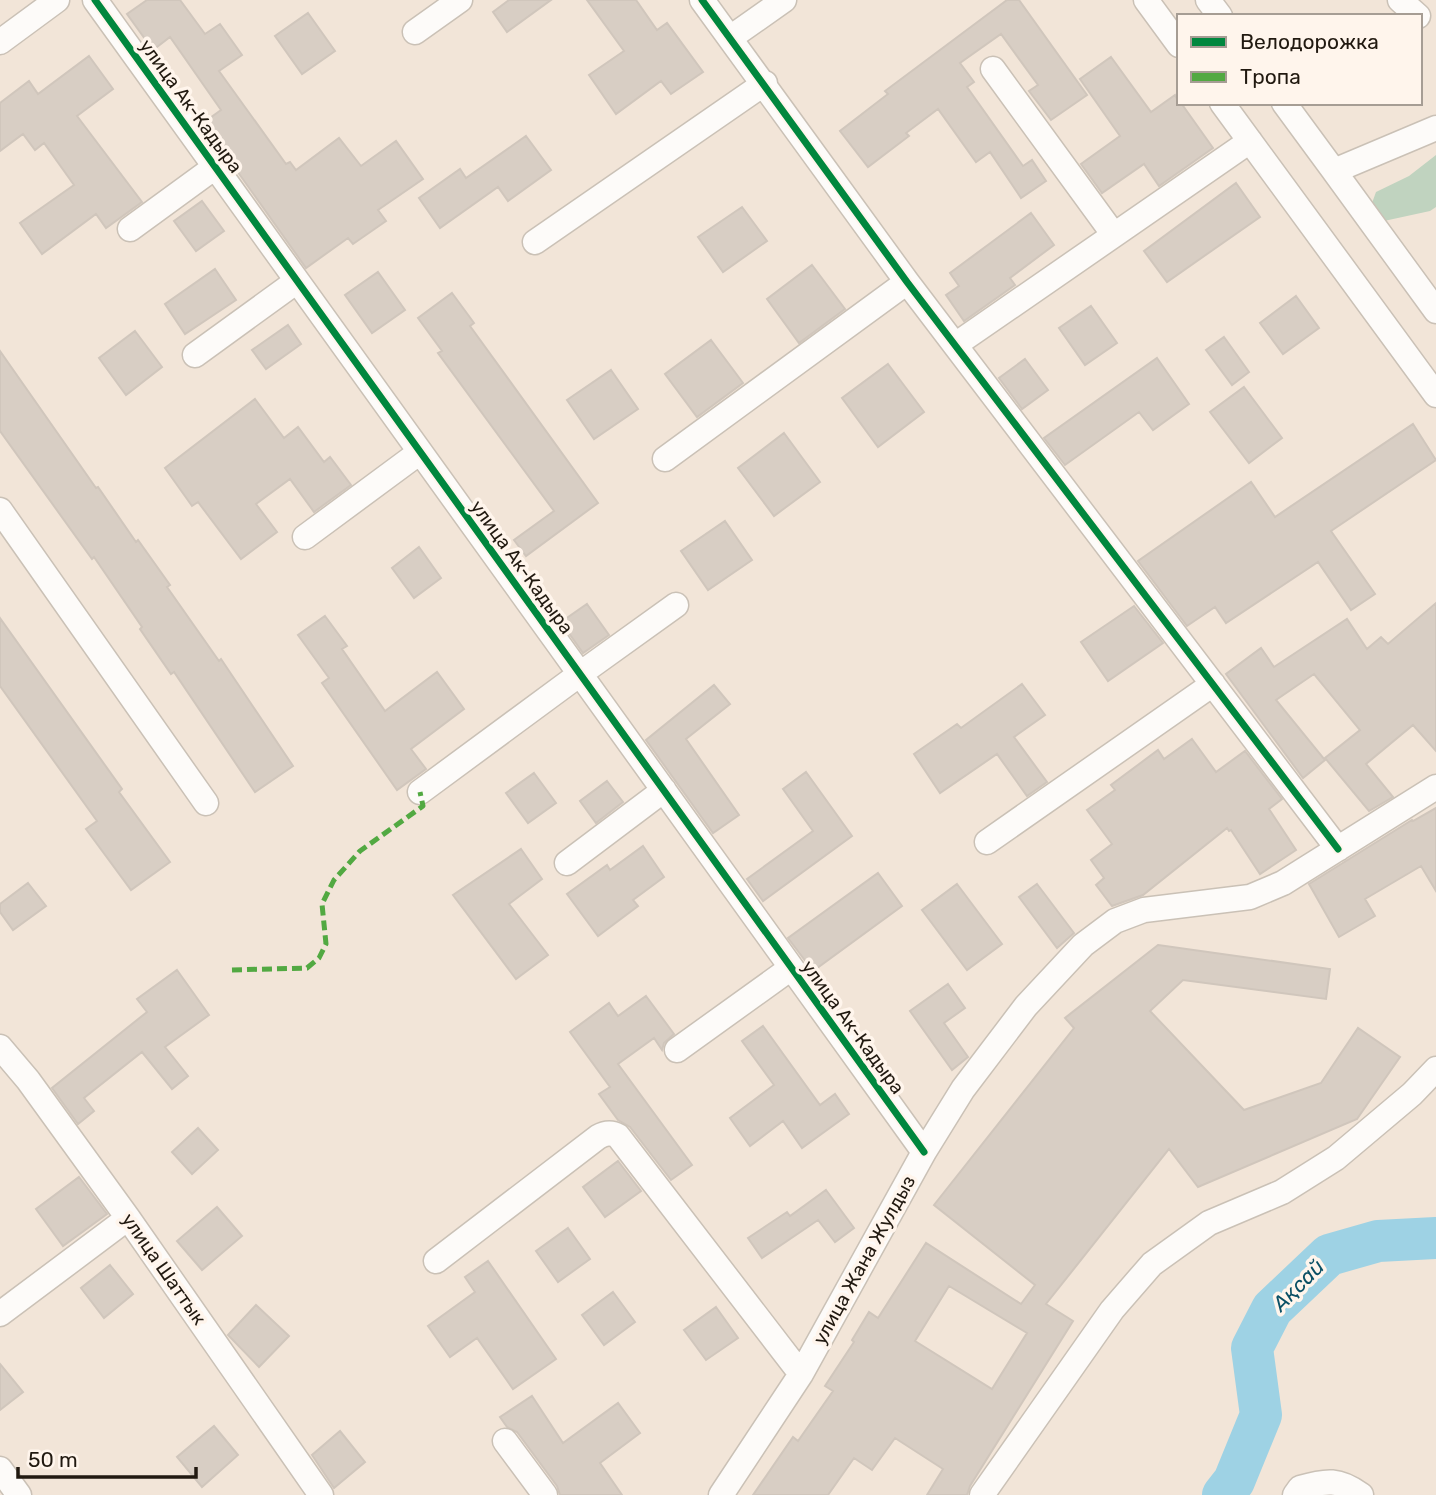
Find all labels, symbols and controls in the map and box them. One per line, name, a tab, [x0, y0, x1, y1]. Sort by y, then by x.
legend	[1177, 14, 1422, 105]
text: Велодорожка	[1240, 29, 1379, 54]
street label: улица Ак-Кадыра	[135, 35, 247, 177]
text: Тропа	[1240, 64, 1301, 89]
street label: улица Ак-Кадыра	[466, 496, 578, 638]
street label: улица Ак-Кадыра	[797, 956, 909, 1098]
street label: улица Жана Жулдыз	[808, 1172, 920, 1348]
street label: улица Шаттык	[117, 1209, 211, 1329]
water label: Ақсай	[1266, 1254, 1329, 1317]
scale bar	[18, 1436, 196, 1480]
text: 50 m	[28, 1447, 78, 1472]

